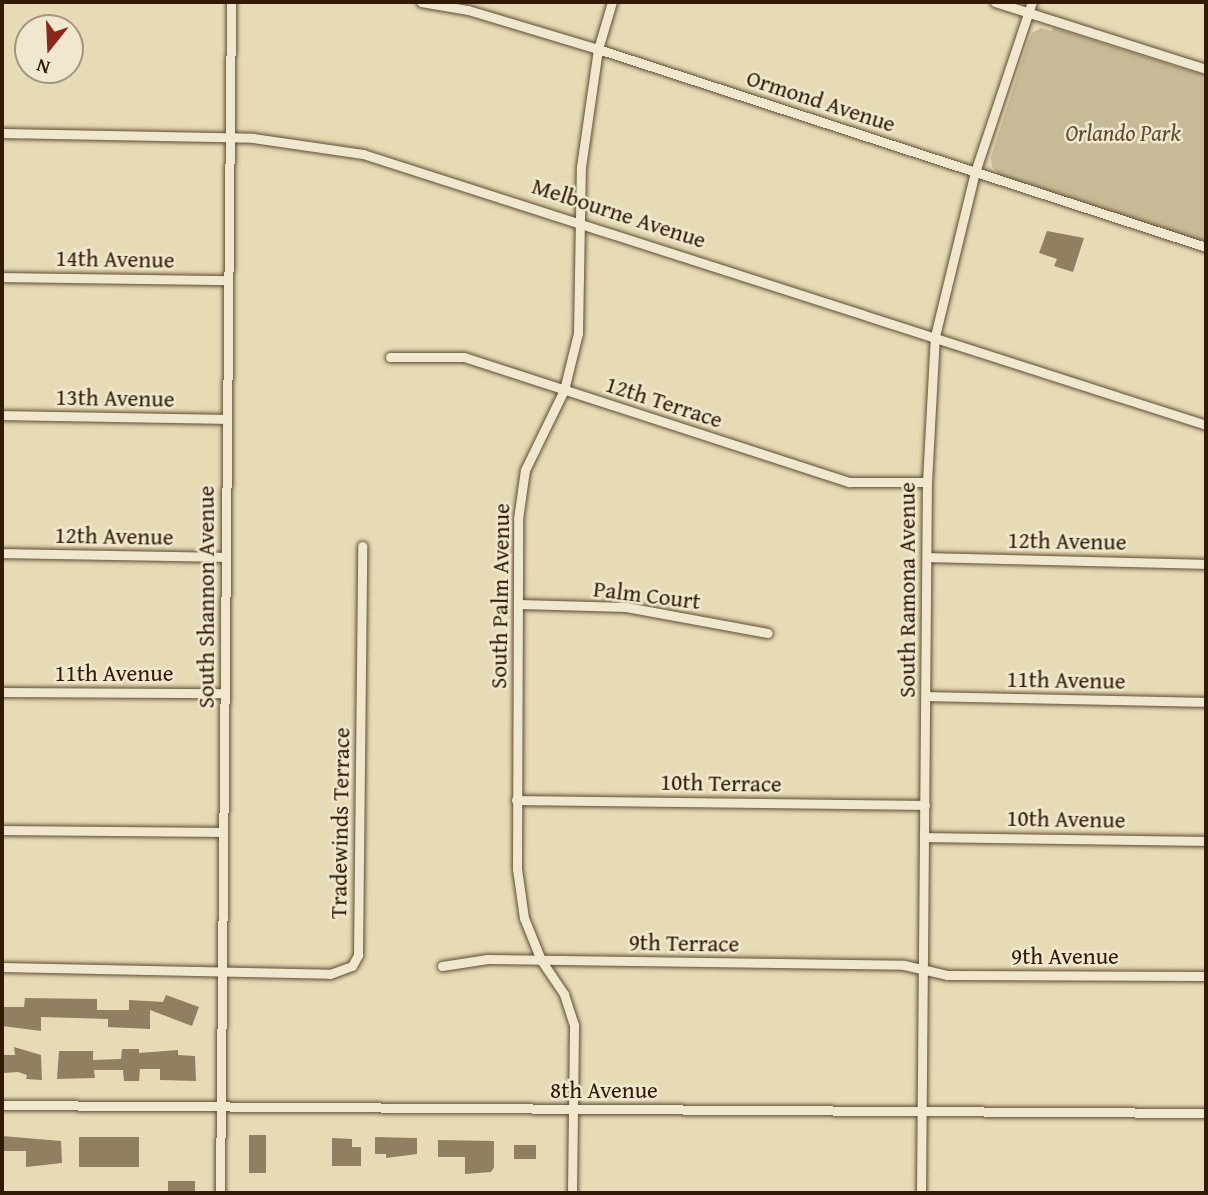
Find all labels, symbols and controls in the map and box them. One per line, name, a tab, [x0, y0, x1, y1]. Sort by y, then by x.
north arrow	[14, 14, 84, 84]
text: N	[33, 52, 54, 82]
street label: Ormond Avenue	[743, 64, 899, 138]
park label: Orlando Park	[1065, 119, 1181, 147]
street label: Melbourne Avenue	[529, 172, 709, 254]
street label: 14th Avenue	[55, 244, 175, 274]
street label: 12th Terrace	[602, 370, 726, 434]
street label: 13th Avenue	[55, 383, 175, 413]
street label: South Ramona Avenue	[893, 482, 921, 698]
street label: South Shannon Avenue	[192, 486, 220, 708]
street label: South Palm Avenue	[485, 503, 515, 689]
street label: 12th Avenue	[54, 521, 174, 551]
street label: 12th Avenue	[1007, 526, 1127, 556]
street label: Palm Court	[592, 575, 702, 615]
street label: 11th Avenue	[55, 659, 173, 687]
street label: 11th Avenue	[1006, 665, 1126, 695]
street label: Tradewinds Terrace	[325, 727, 355, 919]
street label: 10th Terrace	[660, 768, 782, 798]
street label: 10th Avenue	[1006, 804, 1126, 834]
street label: 9th Terrace	[628, 928, 740, 958]
street label: 9th Avenue	[1011, 942, 1119, 970]
street label: 8th Avenue	[550, 1076, 658, 1104]

